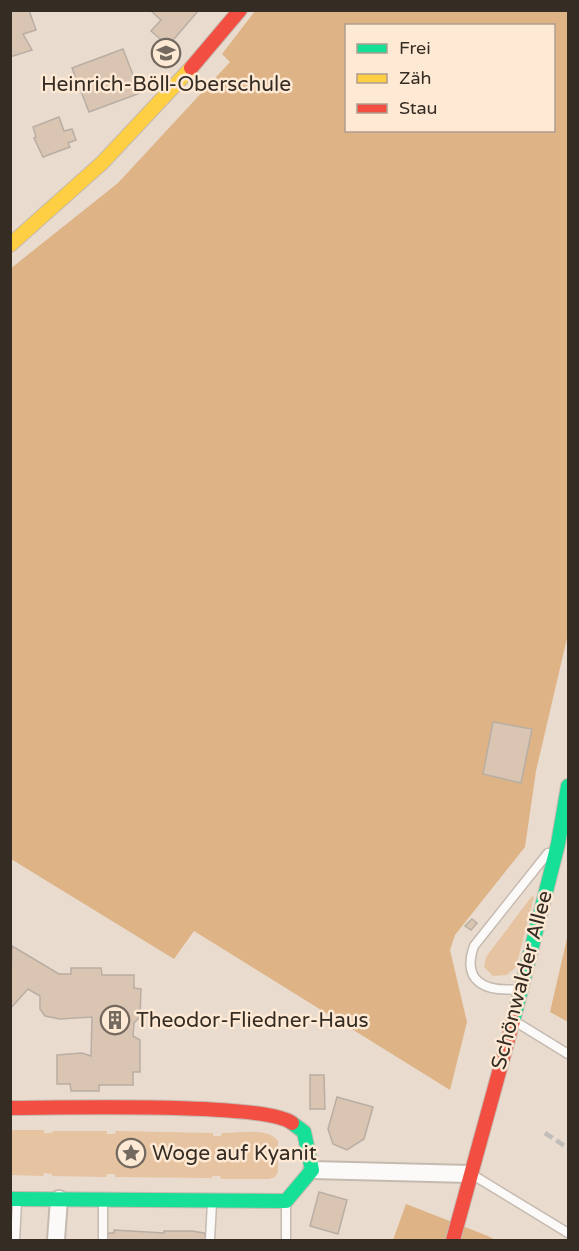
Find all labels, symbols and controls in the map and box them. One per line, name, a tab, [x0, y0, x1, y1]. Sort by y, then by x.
legend	[345, 24, 555, 132]
school or university icon: Heinrich-Böll-Oberschule	[150, 37, 182, 69]
text: Frei	[399, 37, 431, 59]
text: Zäh	[399, 67, 432, 89]
place label: Heinrich-Böll-Oberschule	[41, 72, 291, 97]
text: Stau	[399, 97, 438, 119]
street label: Schönwalder Allee	[486, 888, 558, 1072]
building icon: Theodor-Fliedner-Haus	[99, 1004, 131, 1036]
place label: Theodor-Fliedner-Haus	[136, 1008, 369, 1033]
place icon: Woge auf Kyanit	[115, 1137, 147, 1169]
place label: Woge auf Kyanit	[152, 1141, 317, 1166]

